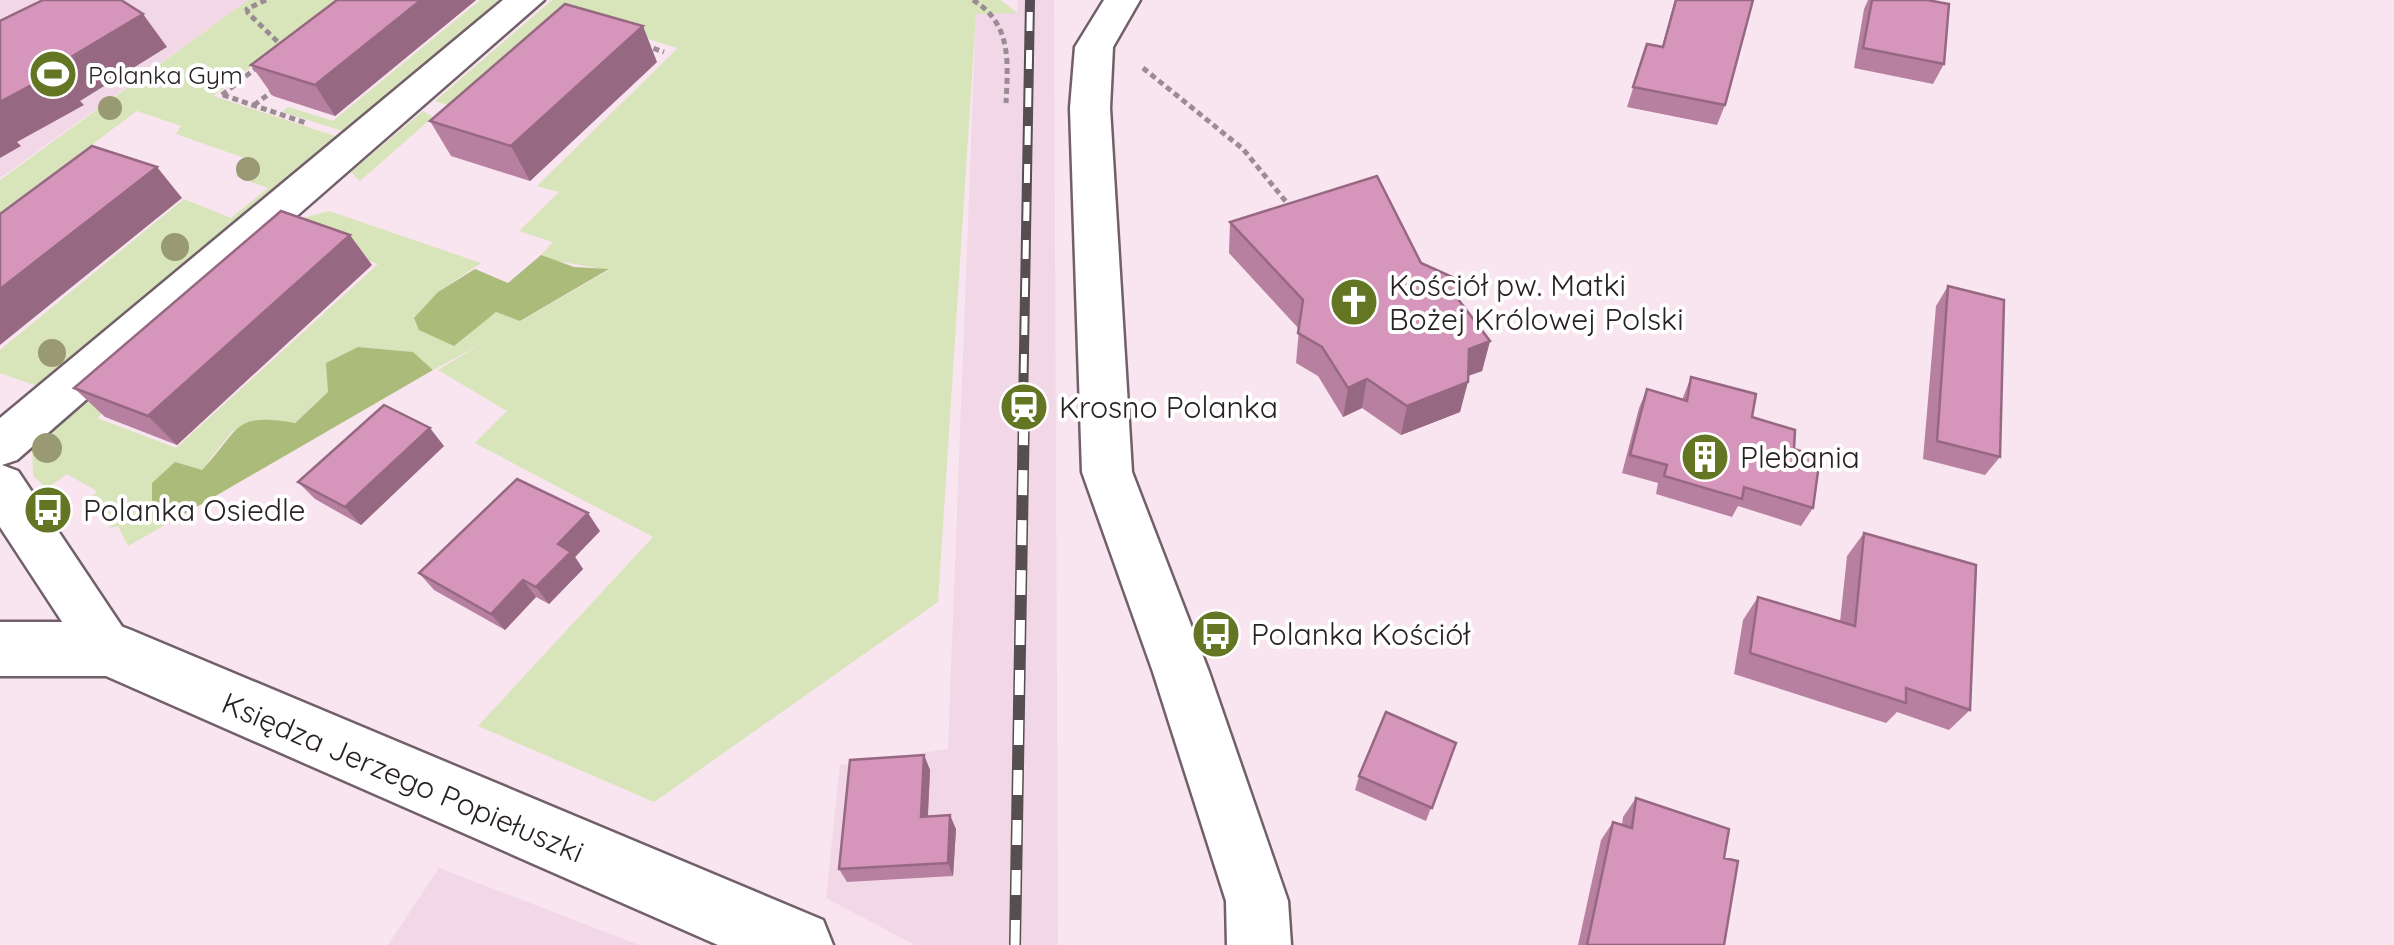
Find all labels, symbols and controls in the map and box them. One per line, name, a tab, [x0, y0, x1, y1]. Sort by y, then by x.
sports icon: Polanka Gym	[27, 48, 79, 100]
place label: Polanka Gym	[88, 59, 243, 90]
place label: Kościół pw. Matki Bożej Królowej Polski	[1389, 266, 1684, 338]
church icon: Kościół pw. Matki Bożej Królowej Polski	[1328, 276, 1380, 328]
station icon: Krosno Polanka	[998, 381, 1050, 433]
place label: Krosno Polanka	[1059, 388, 1278, 426]
building icon: Plebania	[1679, 431, 1731, 483]
place label: Plebania	[1740, 438, 1860, 476]
bus stop icon: Polanka Osiedle	[22, 484, 74, 536]
place label: Polanka Osiedle	[83, 491, 306, 529]
bus stop icon: Polanka Kościół	[1190, 608, 1242, 660]
place label: Polanka Kościół	[1251, 615, 1471, 653]
street label: Księdza Jerzego Popiełuszki	[216, 683, 590, 871]

